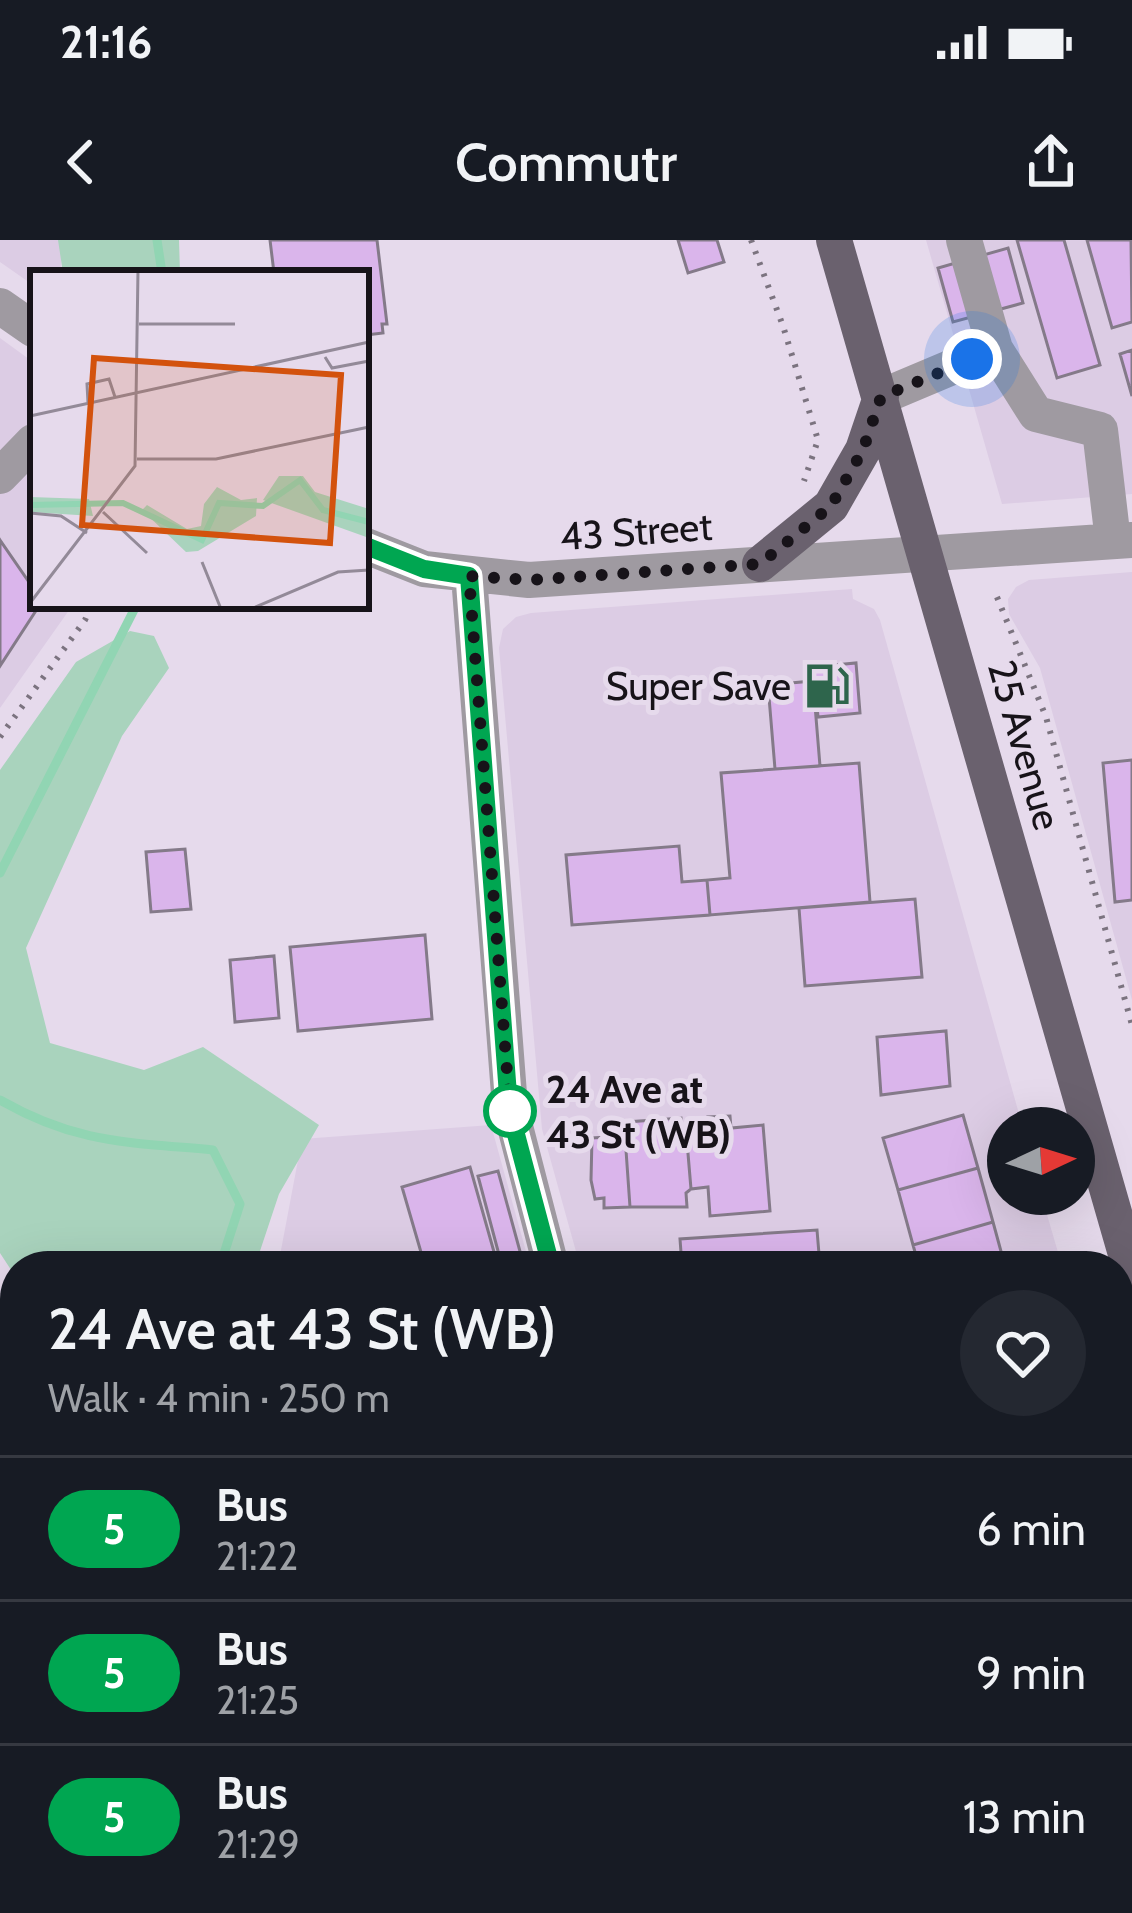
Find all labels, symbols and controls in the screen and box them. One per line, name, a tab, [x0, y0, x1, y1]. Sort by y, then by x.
text: 21:16	[60, 15, 152, 69]
icon: back	[48, 129, 114, 195]
text: Commutr	[455, 129, 677, 195]
icon: share	[1018, 129, 1084, 195]
inset map	[30, 270, 369, 609]
your location	[942, 329, 1002, 389]
street label: 43 Street	[558, 502, 714, 560]
street label: 25 Avenue	[978, 655, 1072, 835]
fuel station icon: Super Save	[802, 661, 852, 711]
place label: Super Save	[606, 662, 791, 710]
place label: 24 Ave at 43 St (WB)	[546, 1065, 731, 1158]
marker: 24 Ave at 43 St (WB)	[485, 1086, 535, 1136]
north arrow	[987, 1107, 1095, 1215]
map controls	[987, 1107, 1095, 1215]
button: heart	[960, 1290, 1086, 1416]
text: 24 Ave at 43 St (WB)	[48, 1294, 556, 1363]
text: Walk · 4 min · 250 m	[48, 1374, 390, 1422]
text: Bus	[216, 1478, 288, 1532]
text: 6 min	[976, 1502, 1086, 1556]
text: 5	[103, 1503, 125, 1555]
text: 21:22	[216, 1532, 298, 1580]
text: Bus	[216, 1622, 288, 1676]
text: 9 min	[976, 1646, 1086, 1700]
text: 5	[103, 1647, 125, 1699]
text: 21:25	[216, 1676, 299, 1724]
text: Bus	[216, 1766, 288, 1820]
text: 13 min	[963, 1790, 1086, 1844]
text: 5	[103, 1791, 125, 1843]
text: 21:29	[216, 1820, 300, 1868]

